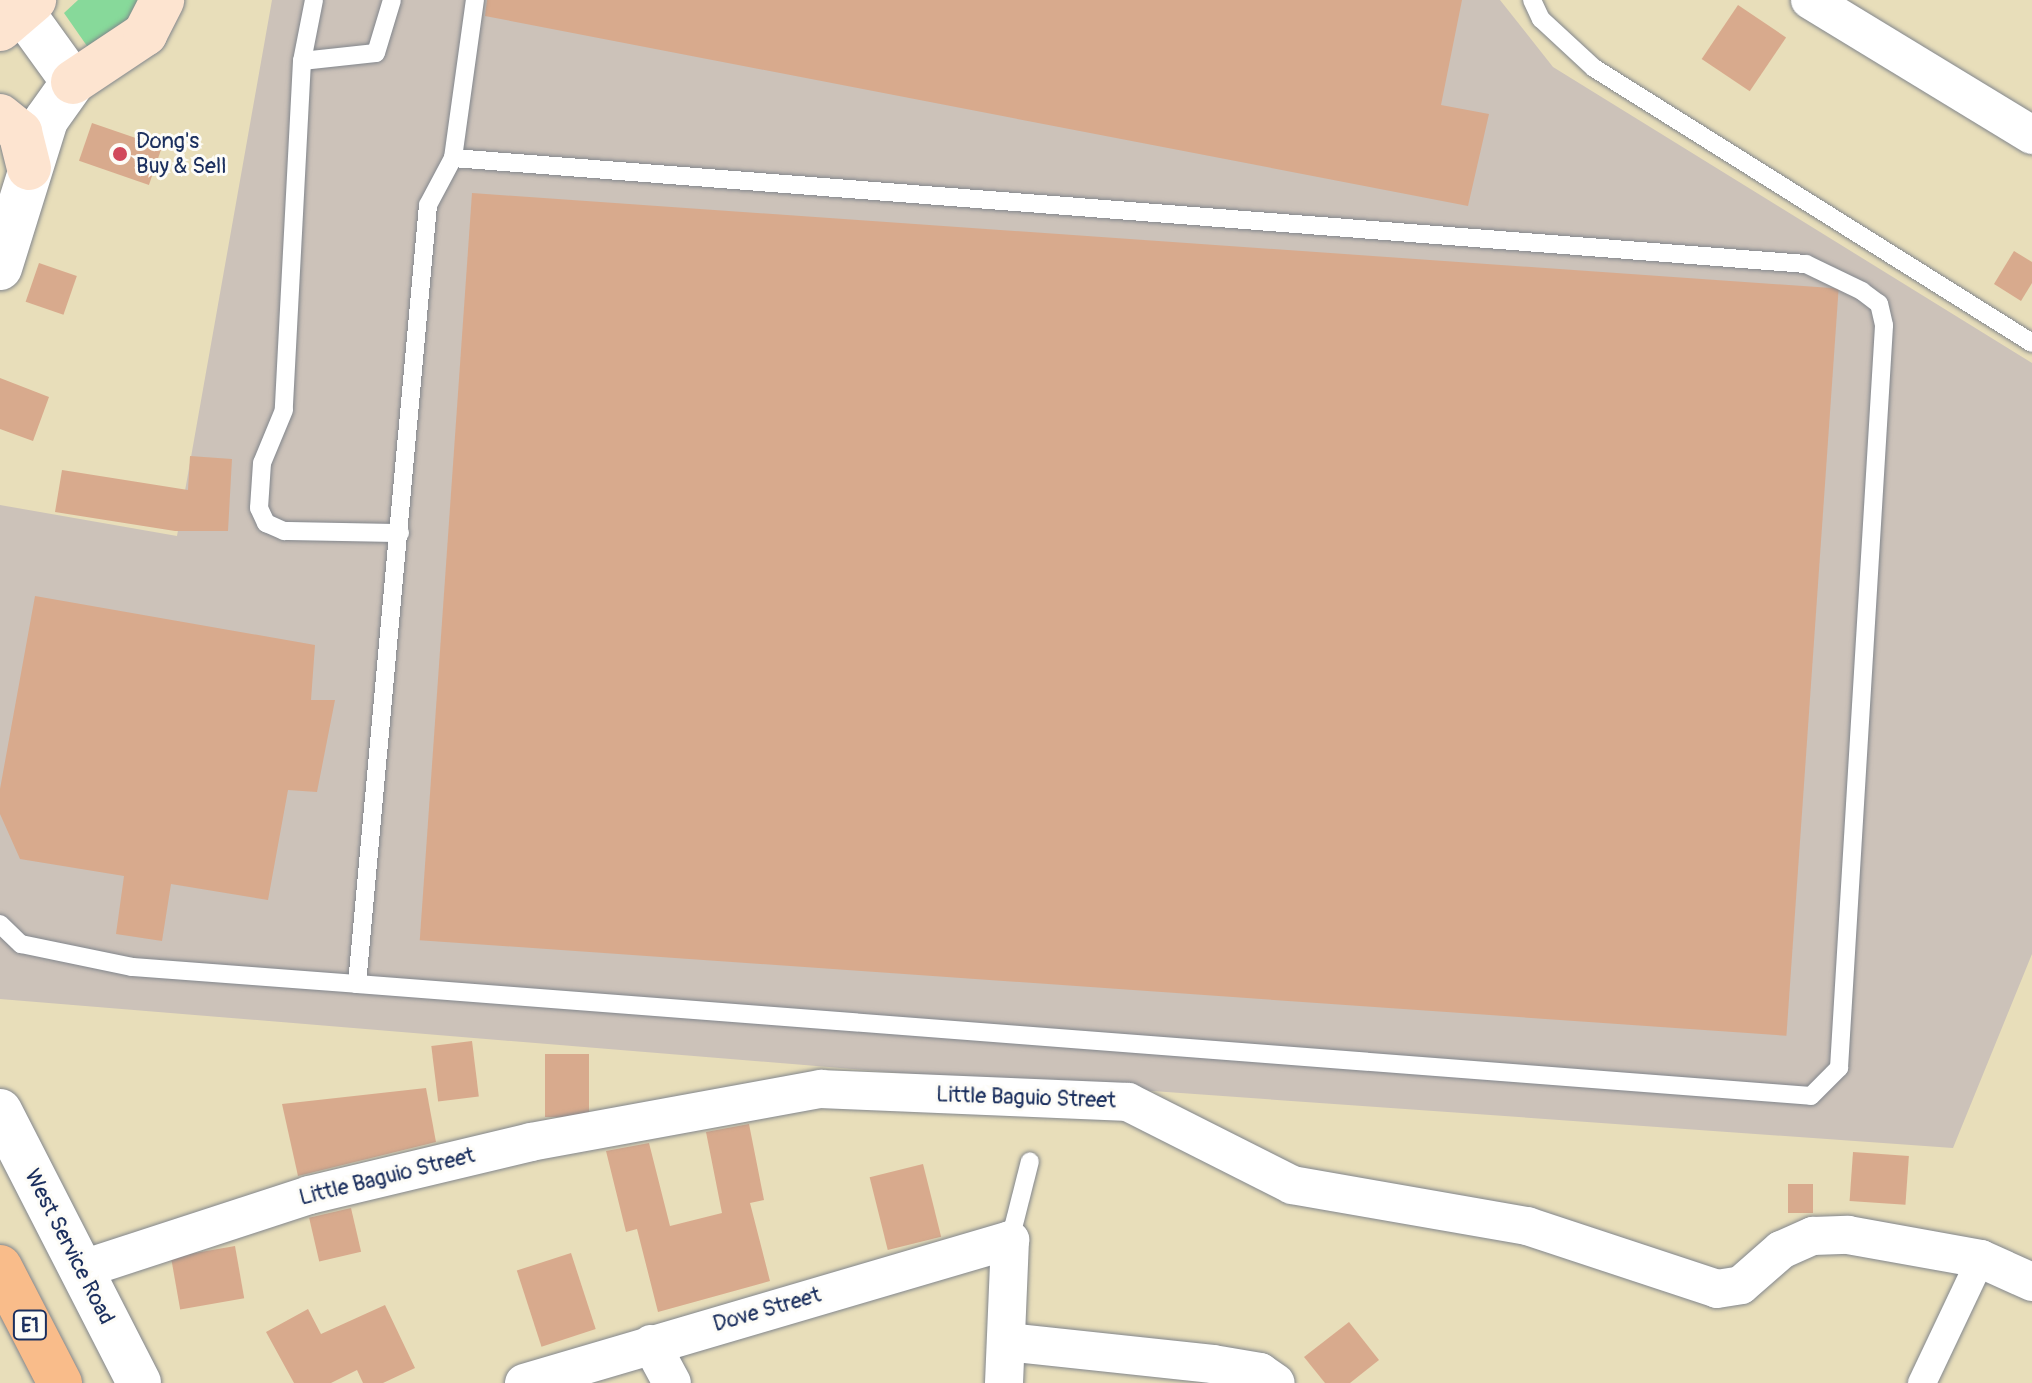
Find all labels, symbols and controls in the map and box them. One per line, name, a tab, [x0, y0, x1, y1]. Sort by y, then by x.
place label: Dong's Buy & Sell	[136, 128, 226, 180]
marker: Dong's Buy & Sell	[111, 145, 129, 163]
street label: Little Baguio Street	[936, 1082, 1116, 1114]
street label: Little Baguio Street	[297, 1142, 477, 1212]
street label: West Service Road	[18, 1165, 120, 1329]
street label: Dove Street	[710, 1282, 824, 1338]
road number: E1	[12, 1309, 48, 1341]

